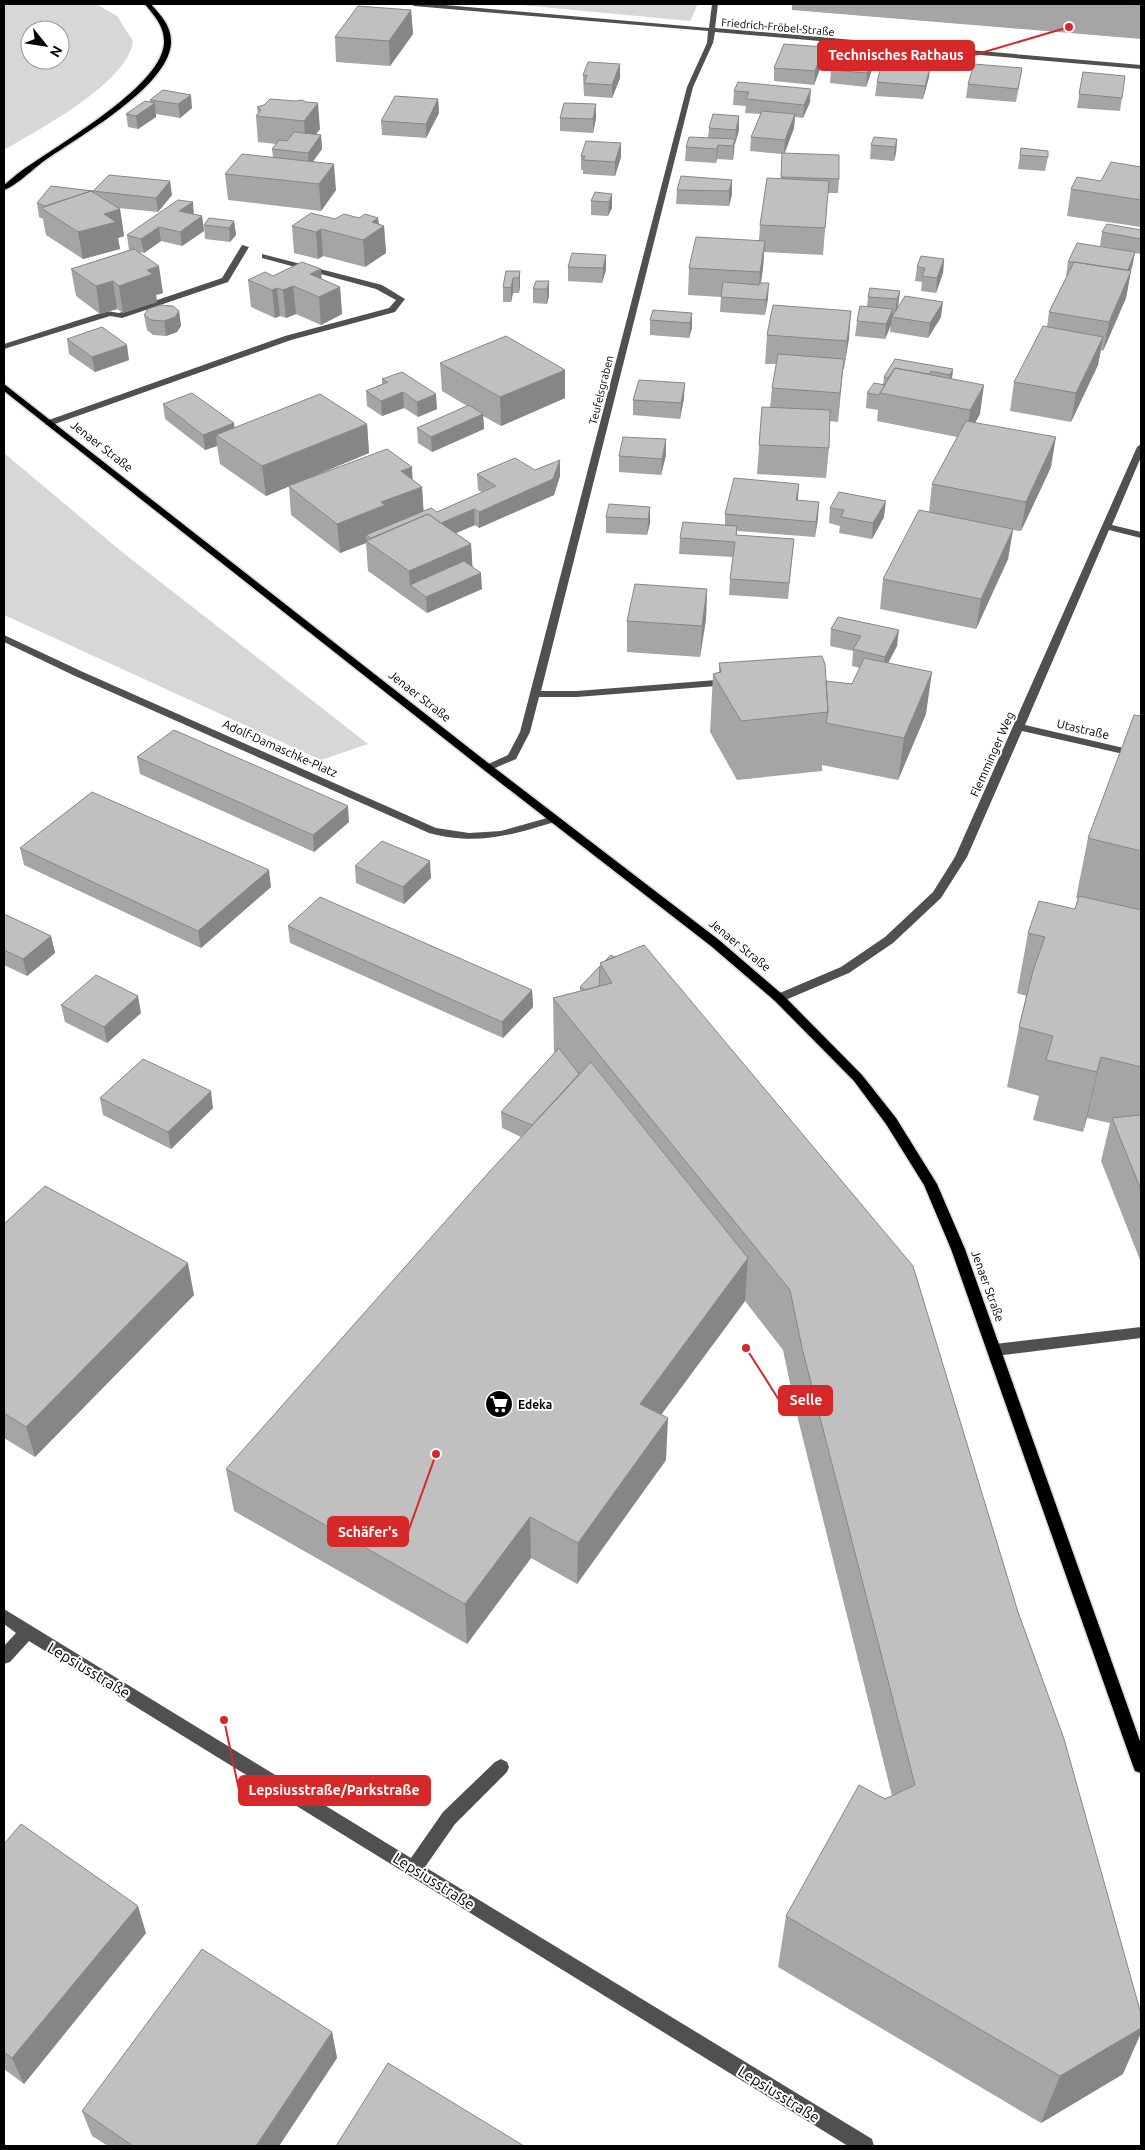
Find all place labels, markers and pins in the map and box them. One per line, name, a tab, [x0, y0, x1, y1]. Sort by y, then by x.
callout: Technisches Rathaus	[818, 41, 974, 70]
callout: Selle	[779, 1386, 832, 1415]
supermarket icon: Edeka	[484, 1389, 514, 1419]
place label: Edeka	[518, 1398, 552, 1411]
callout: Schäfer's	[328, 1517, 408, 1546]
callout: Lepsiusstraße/Parkstraße	[239, 1776, 430, 1805]

